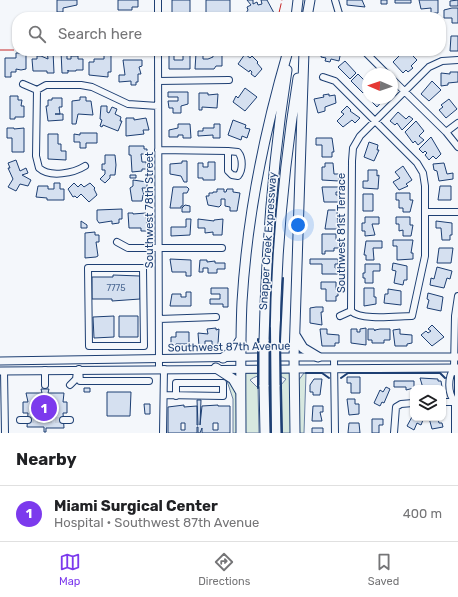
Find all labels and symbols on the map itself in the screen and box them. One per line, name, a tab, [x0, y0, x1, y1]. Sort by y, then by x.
north arrow	[362, 68, 398, 104]
street label: Southwest 78th Street	[143, 151, 156, 268]
street label: Snapper Creek Expressway	[257, 171, 279, 311]
street label: Southwest 81st Terrace	[335, 173, 348, 293]
your location	[288, 215, 308, 235]
house number: 7775	[106, 283, 126, 293]
street label: Southwest 87th Avenue	[168, 339, 290, 355]
pin: 1	[31, 393, 57, 423]

